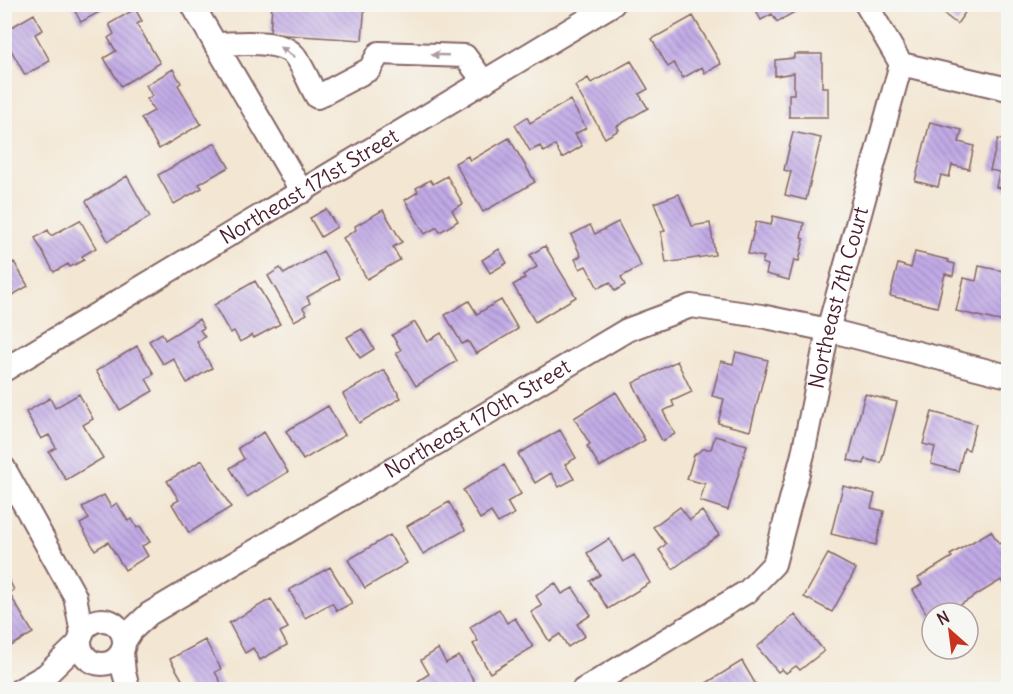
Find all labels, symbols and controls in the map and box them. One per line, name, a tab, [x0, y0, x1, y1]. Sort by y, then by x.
one-way arrow	[278, 46, 295, 57]
one-way arrow	[430, 50, 449, 59]
street label: Northeast 171st Street	[215, 122, 403, 250]
street label: Northeast 7th Court	[803, 204, 874, 391]
street label: Northeast 170th Street	[379, 353, 575, 484]
north arrow	[920, 601, 980, 661]
text: N	[933, 606, 953, 629]

